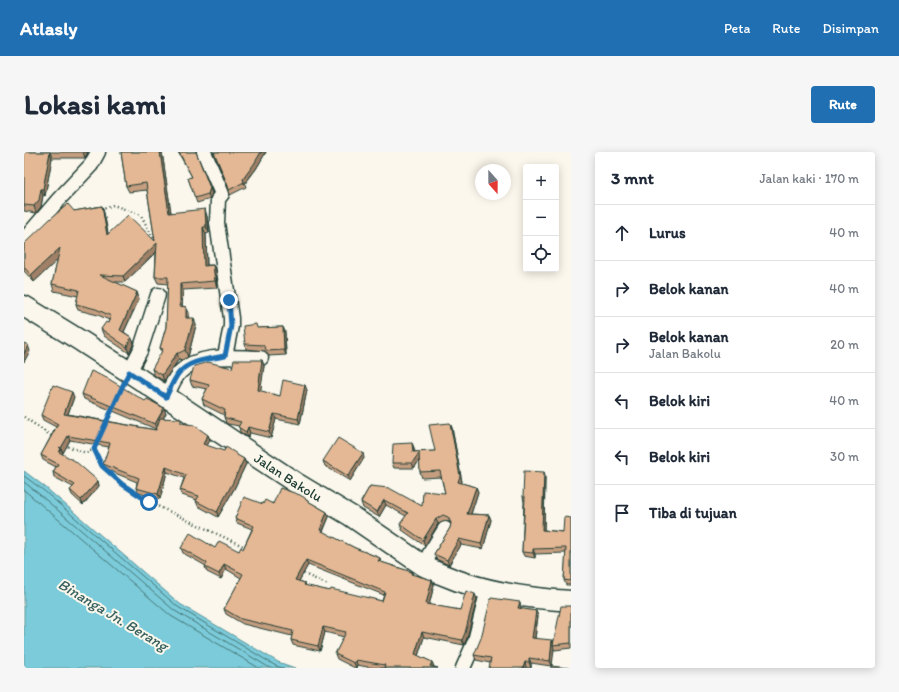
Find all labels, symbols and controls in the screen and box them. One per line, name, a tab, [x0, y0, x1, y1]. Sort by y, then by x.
text: Atlasly	[20, 17, 77, 40]
text: Peta	[724, 20, 750, 37]
text: Rute	[772, 20, 800, 37]
text: Disimpan	[822, 20, 879, 37]
button: Rute	[811, 86, 875, 123]
text: Lokasi kami	[24, 87, 166, 121]
north arrow	[475, 164, 511, 200]
map controls	[523, 164, 559, 272]
button: +	[523, 164, 559, 200]
text: 3 mnt	[611, 168, 654, 188]
text: Jalan kaki · 170 m	[759, 171, 859, 186]
button: −	[523, 200, 559, 236]
icon: ahead	[611, 222, 633, 244]
text: Lurus	[649, 224, 686, 242]
text: 40 m	[829, 225, 859, 240]
button: locate	[523, 236, 559, 272]
icon: right	[611, 278, 633, 300]
text: Belok kanan	[649, 280, 729, 298]
text: 40 m	[829, 281, 859, 296]
route end	[220, 291, 238, 309]
text: Belok kanan	[649, 328, 729, 346]
icon: right	[611, 334, 633, 356]
text: 20 m	[830, 337, 859, 352]
text: Jalan Bakolu	[649, 346, 721, 361]
icon: left	[611, 390, 633, 412]
text: Belok kiri	[649, 392, 710, 410]
text: 40 m	[829, 393, 859, 408]
icon: left	[611, 446, 633, 468]
text: Belok kiri	[649, 448, 710, 466]
text: 30 m	[830, 449, 859, 464]
street label: Jalan Bakolu	[251, 450, 325, 506]
route start	[140, 493, 158, 511]
icon: arrive	[611, 502, 633, 524]
text: Tiba di tujuan	[649, 504, 737, 522]
water label: Binanga Jn. Berang	[55, 575, 173, 656]

